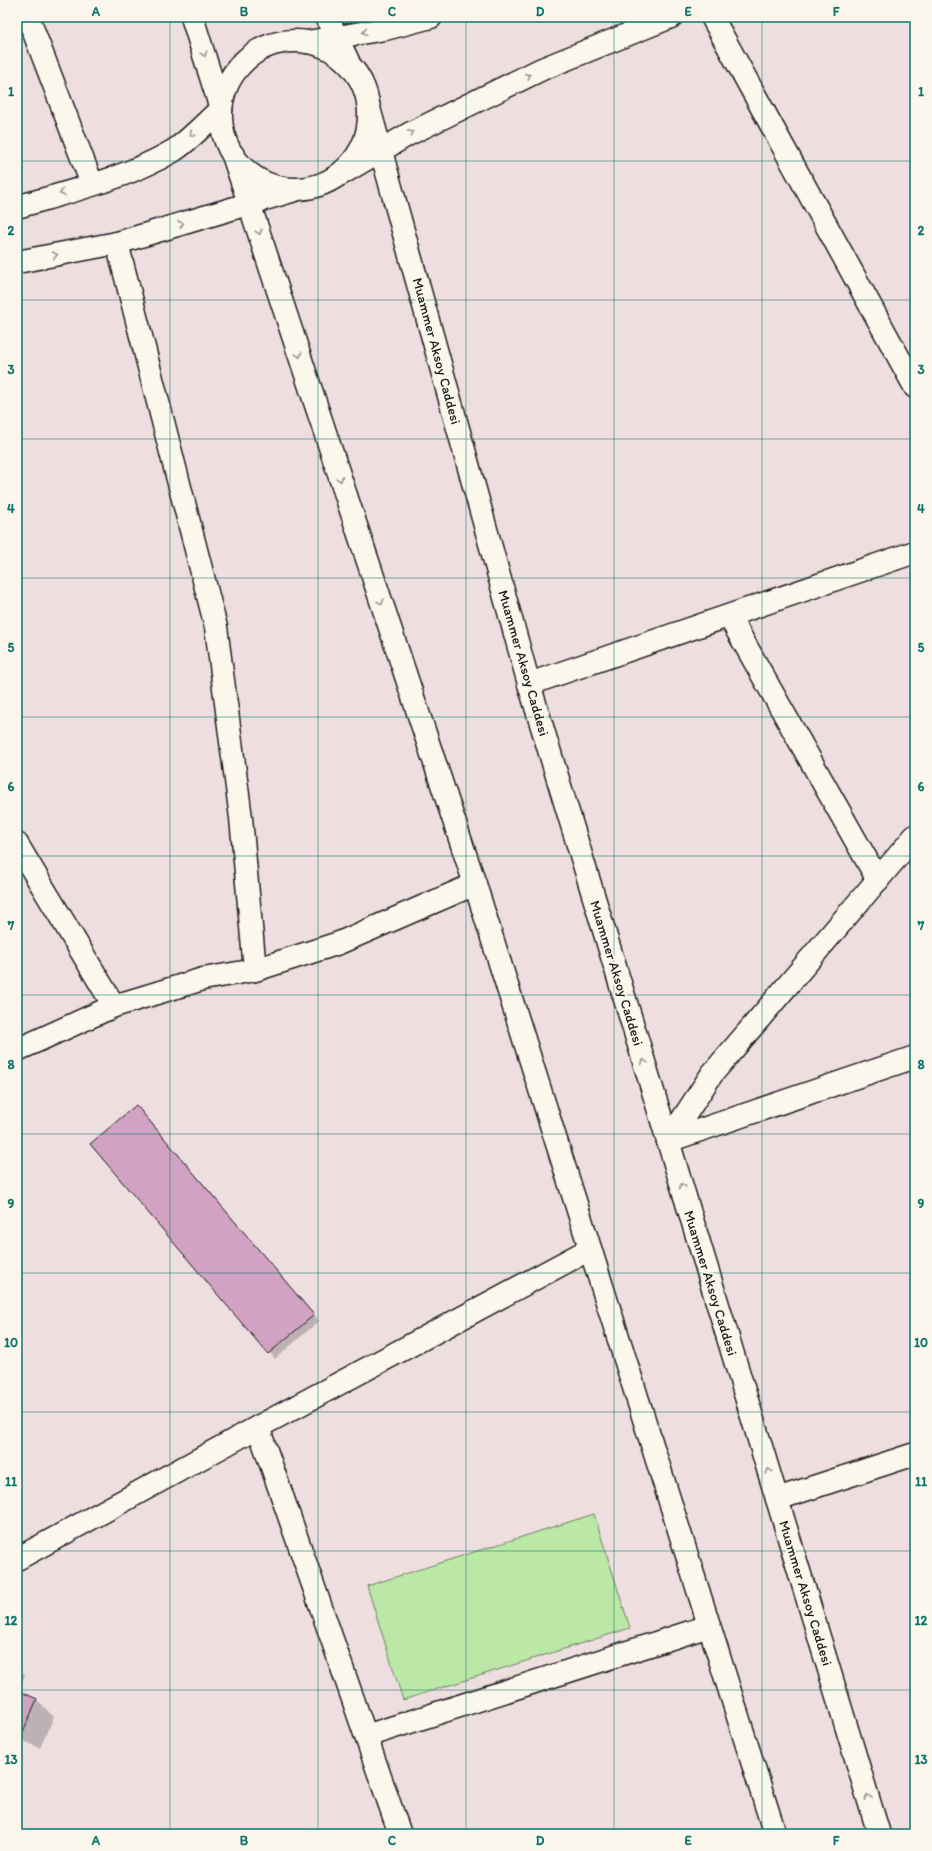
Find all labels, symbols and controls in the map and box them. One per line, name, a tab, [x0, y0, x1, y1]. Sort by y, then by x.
text: A	[91, 4, 101, 19]
text: B	[240, 4, 249, 19]
text: C	[388, 4, 397, 19]
text: D	[536, 4, 545, 19]
text: E	[684, 4, 692, 19]
text: F	[833, 4, 840, 19]
one-way arrow	[362, 27, 369, 36]
one-way arrow	[199, 51, 208, 58]
one-way arrow	[524, 73, 531, 81]
text: 1	[8, 84, 14, 99]
text: 1	[918, 84, 924, 99]
one-way arrow	[189, 130, 197, 137]
one-way arrow	[407, 131, 414, 138]
one-way arrow	[59, 188, 66, 197]
one-way arrow	[178, 220, 185, 229]
text: 2	[8, 223, 15, 238]
text: 2	[918, 223, 925, 238]
one-way arrow	[254, 228, 262, 235]
one-way arrow	[52, 251, 58, 259]
street label: Muammer Aksoy Caddesi	[409, 276, 464, 426]
one-way arrow	[295, 352, 303, 359]
text: 3	[7, 362, 15, 377]
text: 3	[917, 362, 925, 377]
one-way arrow	[336, 475, 344, 482]
text: 4	[7, 501, 15, 516]
text: 4	[917, 501, 925, 516]
street label: Muammer Aksoy Caddesi	[495, 588, 553, 738]
one-way arrow	[377, 599, 385, 606]
text: 5	[8, 640, 15, 655]
text: 5	[918, 640, 925, 655]
text: 6	[8, 779, 15, 794]
text: 6	[918, 779, 925, 794]
street label: Muammer Aksoy Caddesi	[586, 898, 647, 1048]
text: 7	[7, 918, 15, 933]
text: 7	[917, 918, 925, 933]
text: 8	[7, 1057, 15, 1072]
text: 8	[917, 1057, 925, 1072]
one-way arrow	[640, 1059, 649, 1066]
one-way arrow	[678, 1183, 687, 1190]
text: 9	[8, 1196, 15, 1211]
text: 9	[918, 1196, 925, 1211]
street label: Muammer Aksoy Caddesi	[680, 1208, 741, 1358]
text: 10	[4, 1335, 18, 1350]
text: 10	[914, 1335, 928, 1350]
one-way arrow	[765, 1468, 774, 1475]
text: 11	[5, 1474, 17, 1489]
text: 11	[915, 1474, 927, 1489]
street label: Muammer Aksoy Caddesi	[775, 1518, 836, 1668]
text: 12	[5, 1613, 18, 1628]
text: 12	[915, 1613, 928, 1628]
text: 13	[4, 1752, 18, 1767]
text: 13	[914, 1752, 928, 1767]
one-way arrow	[864, 1793, 873, 1800]
text: A	[91, 1833, 101, 1848]
text: B	[240, 1833, 249, 1848]
text: C	[388, 1833, 397, 1848]
text: D	[536, 1833, 545, 1848]
text: E	[684, 1833, 692, 1848]
text: F	[833, 1833, 840, 1848]

